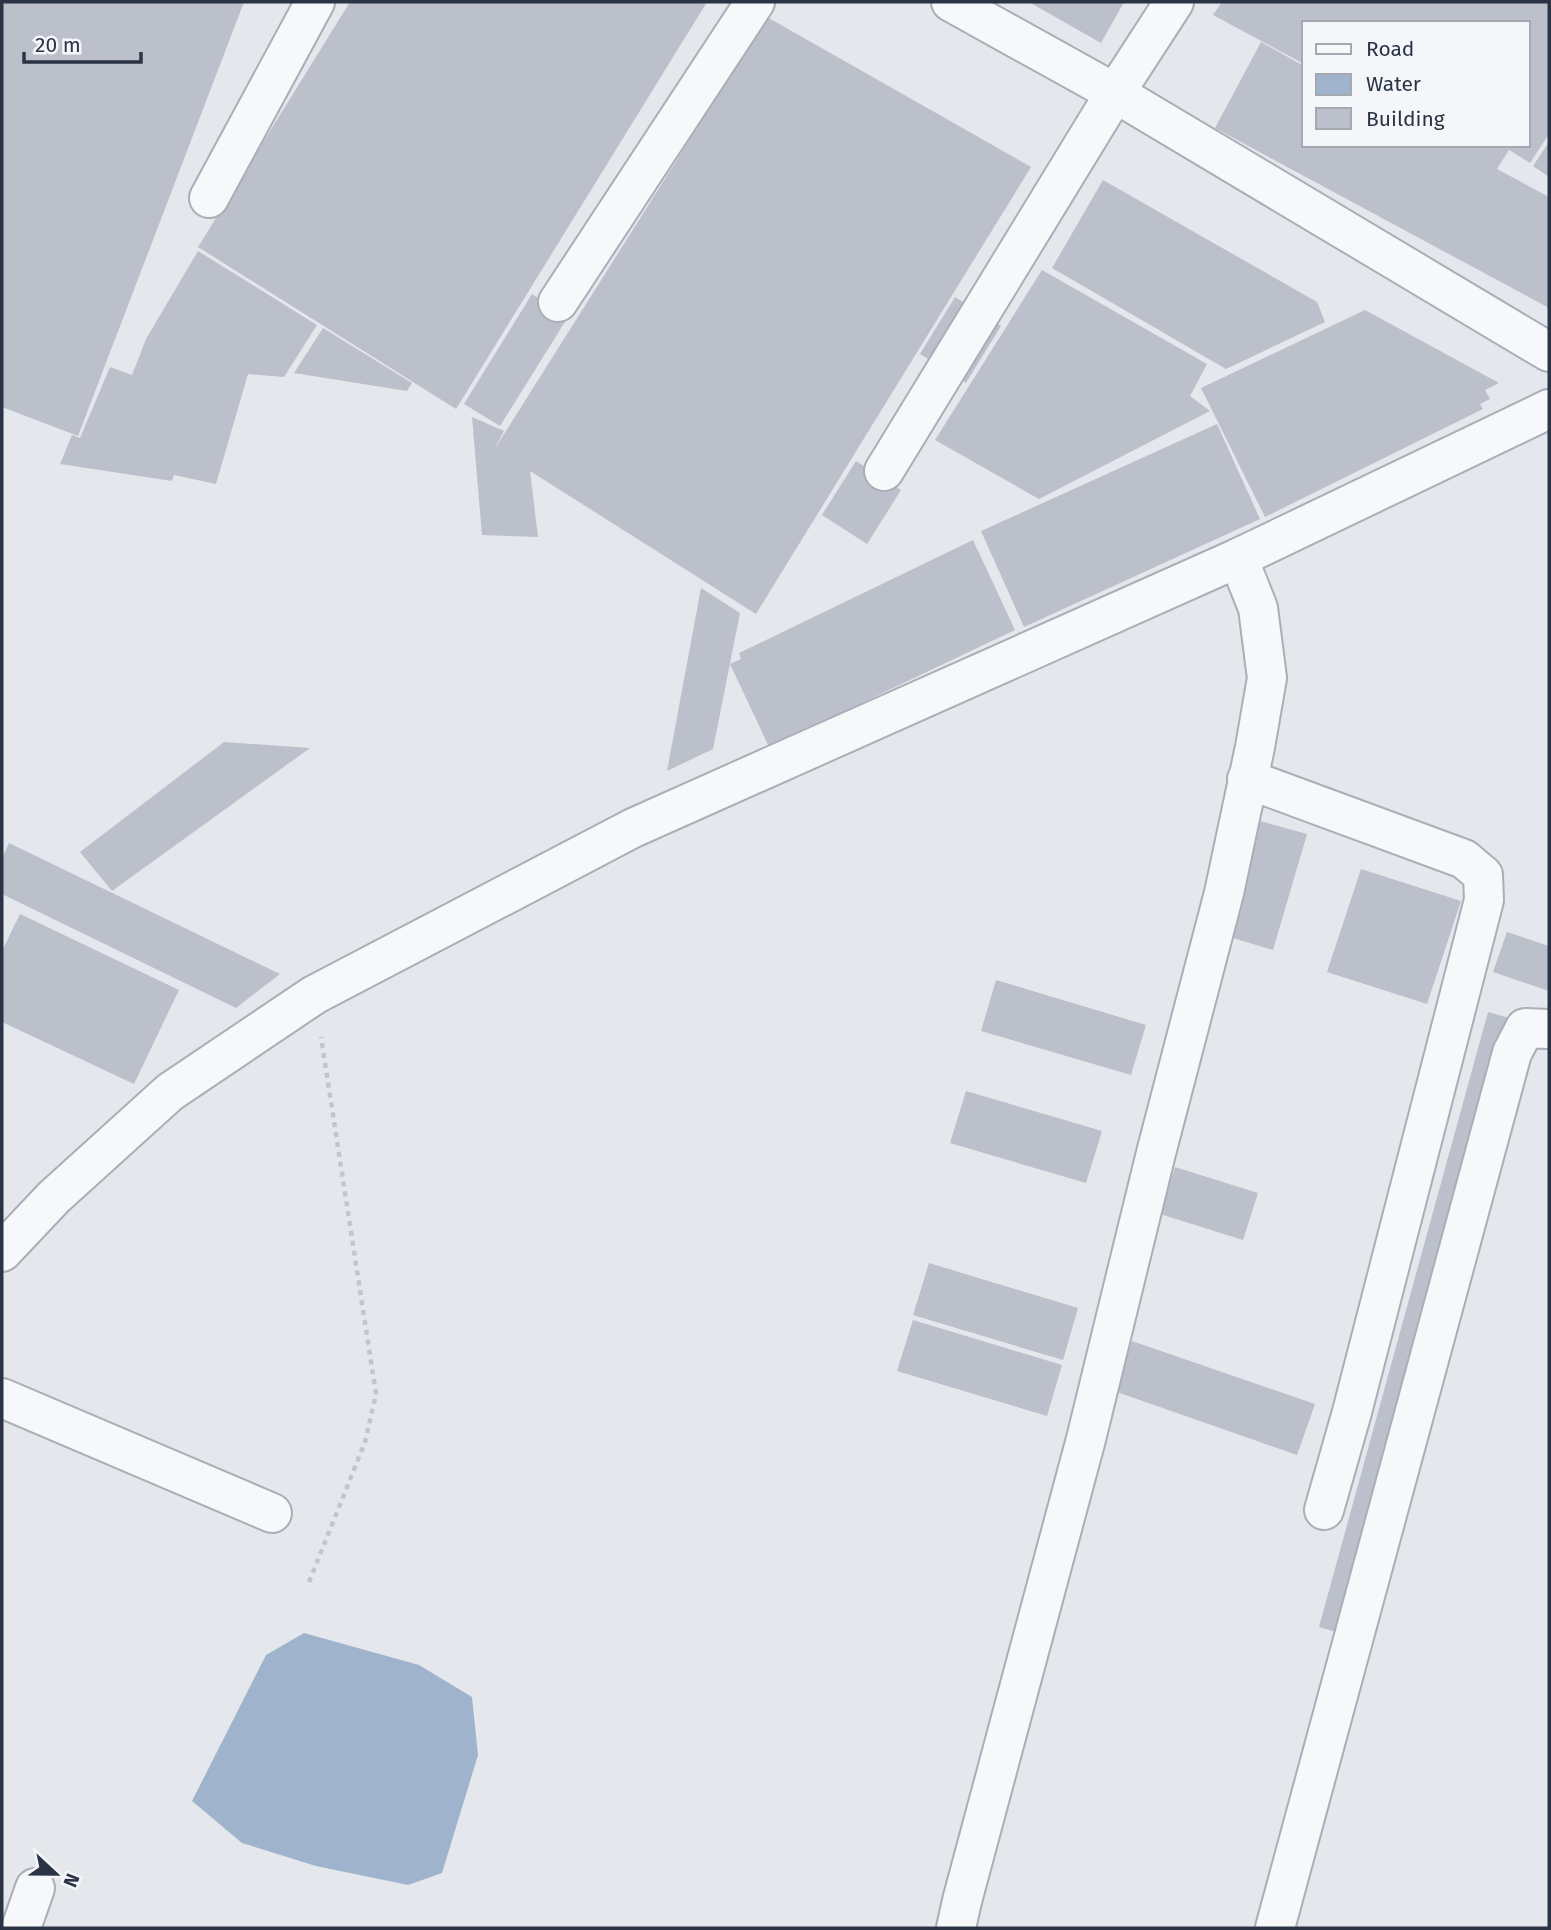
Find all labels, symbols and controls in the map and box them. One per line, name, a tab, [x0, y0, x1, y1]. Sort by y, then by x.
scale bar	[24, 21, 142, 65]
legend	[1302, 21, 1530, 147]
text: 20 m	[35, 32, 81, 58]
text: Road	[1366, 36, 1414, 62]
text: Water	[1366, 71, 1421, 97]
text: Building	[1366, 106, 1445, 132]
north arrow	[21, 1839, 91, 1909]
text: N	[58, 1870, 84, 1890]

